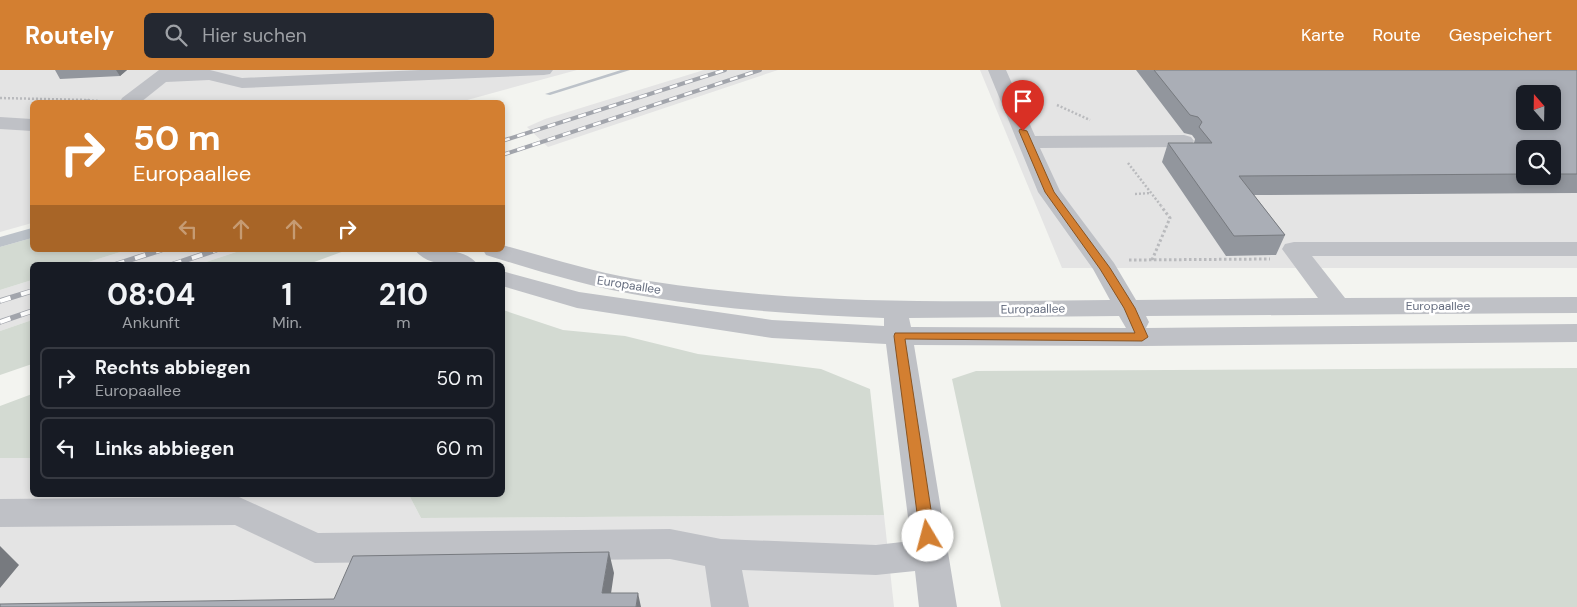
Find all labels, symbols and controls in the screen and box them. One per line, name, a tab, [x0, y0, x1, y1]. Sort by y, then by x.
search box	[144, 13, 494, 58]
text: Routely	[25, 20, 114, 51]
icon: search	[162, 21, 190, 49]
text: Hier suchen	[202, 23, 307, 48]
text: Karte	[1301, 23, 1345, 47]
text: Route	[1373, 23, 1421, 47]
text: Gespeichert	[1449, 23, 1552, 47]
pin	[1002, 80, 1044, 131]
north arrow	[1516, 85, 1561, 130]
map controls	[1516, 85, 1561, 185]
icon: arrive	[1009, 87, 1037, 115]
text: 50 m	[133, 115, 221, 161]
icon: right	[50, 120, 115, 185]
button: search	[1516, 140, 1561, 185]
text: Europaallee	[133, 159, 251, 188]
icon: left	[174, 215, 202, 243]
icon: ahead	[227, 215, 255, 243]
icon: ahead	[280, 215, 308, 243]
icon: right	[333, 215, 361, 243]
street label: Europaallee	[596, 272, 662, 298]
text: 08:04	[107, 275, 195, 314]
text: 1	[282, 275, 292, 314]
text: 210	[379, 275, 428, 314]
street label: Europaallee	[1406, 298, 1470, 314]
street label: Europaallee	[1001, 300, 1066, 318]
text: Ankunft	[122, 312, 180, 333]
text: Min.	[272, 312, 302, 333]
text: m	[396, 312, 411, 333]
text: Rechts abbiegen	[95, 355, 250, 380]
icon: right	[52, 364, 80, 392]
text: 50 m	[436, 366, 483, 391]
text: Europaallee	[95, 380, 181, 401]
icon: left	[52, 434, 80, 462]
text: Links abbiegen	[95, 436, 234, 461]
text: 60 m	[436, 436, 483, 461]
position arrow	[901, 509, 953, 561]

